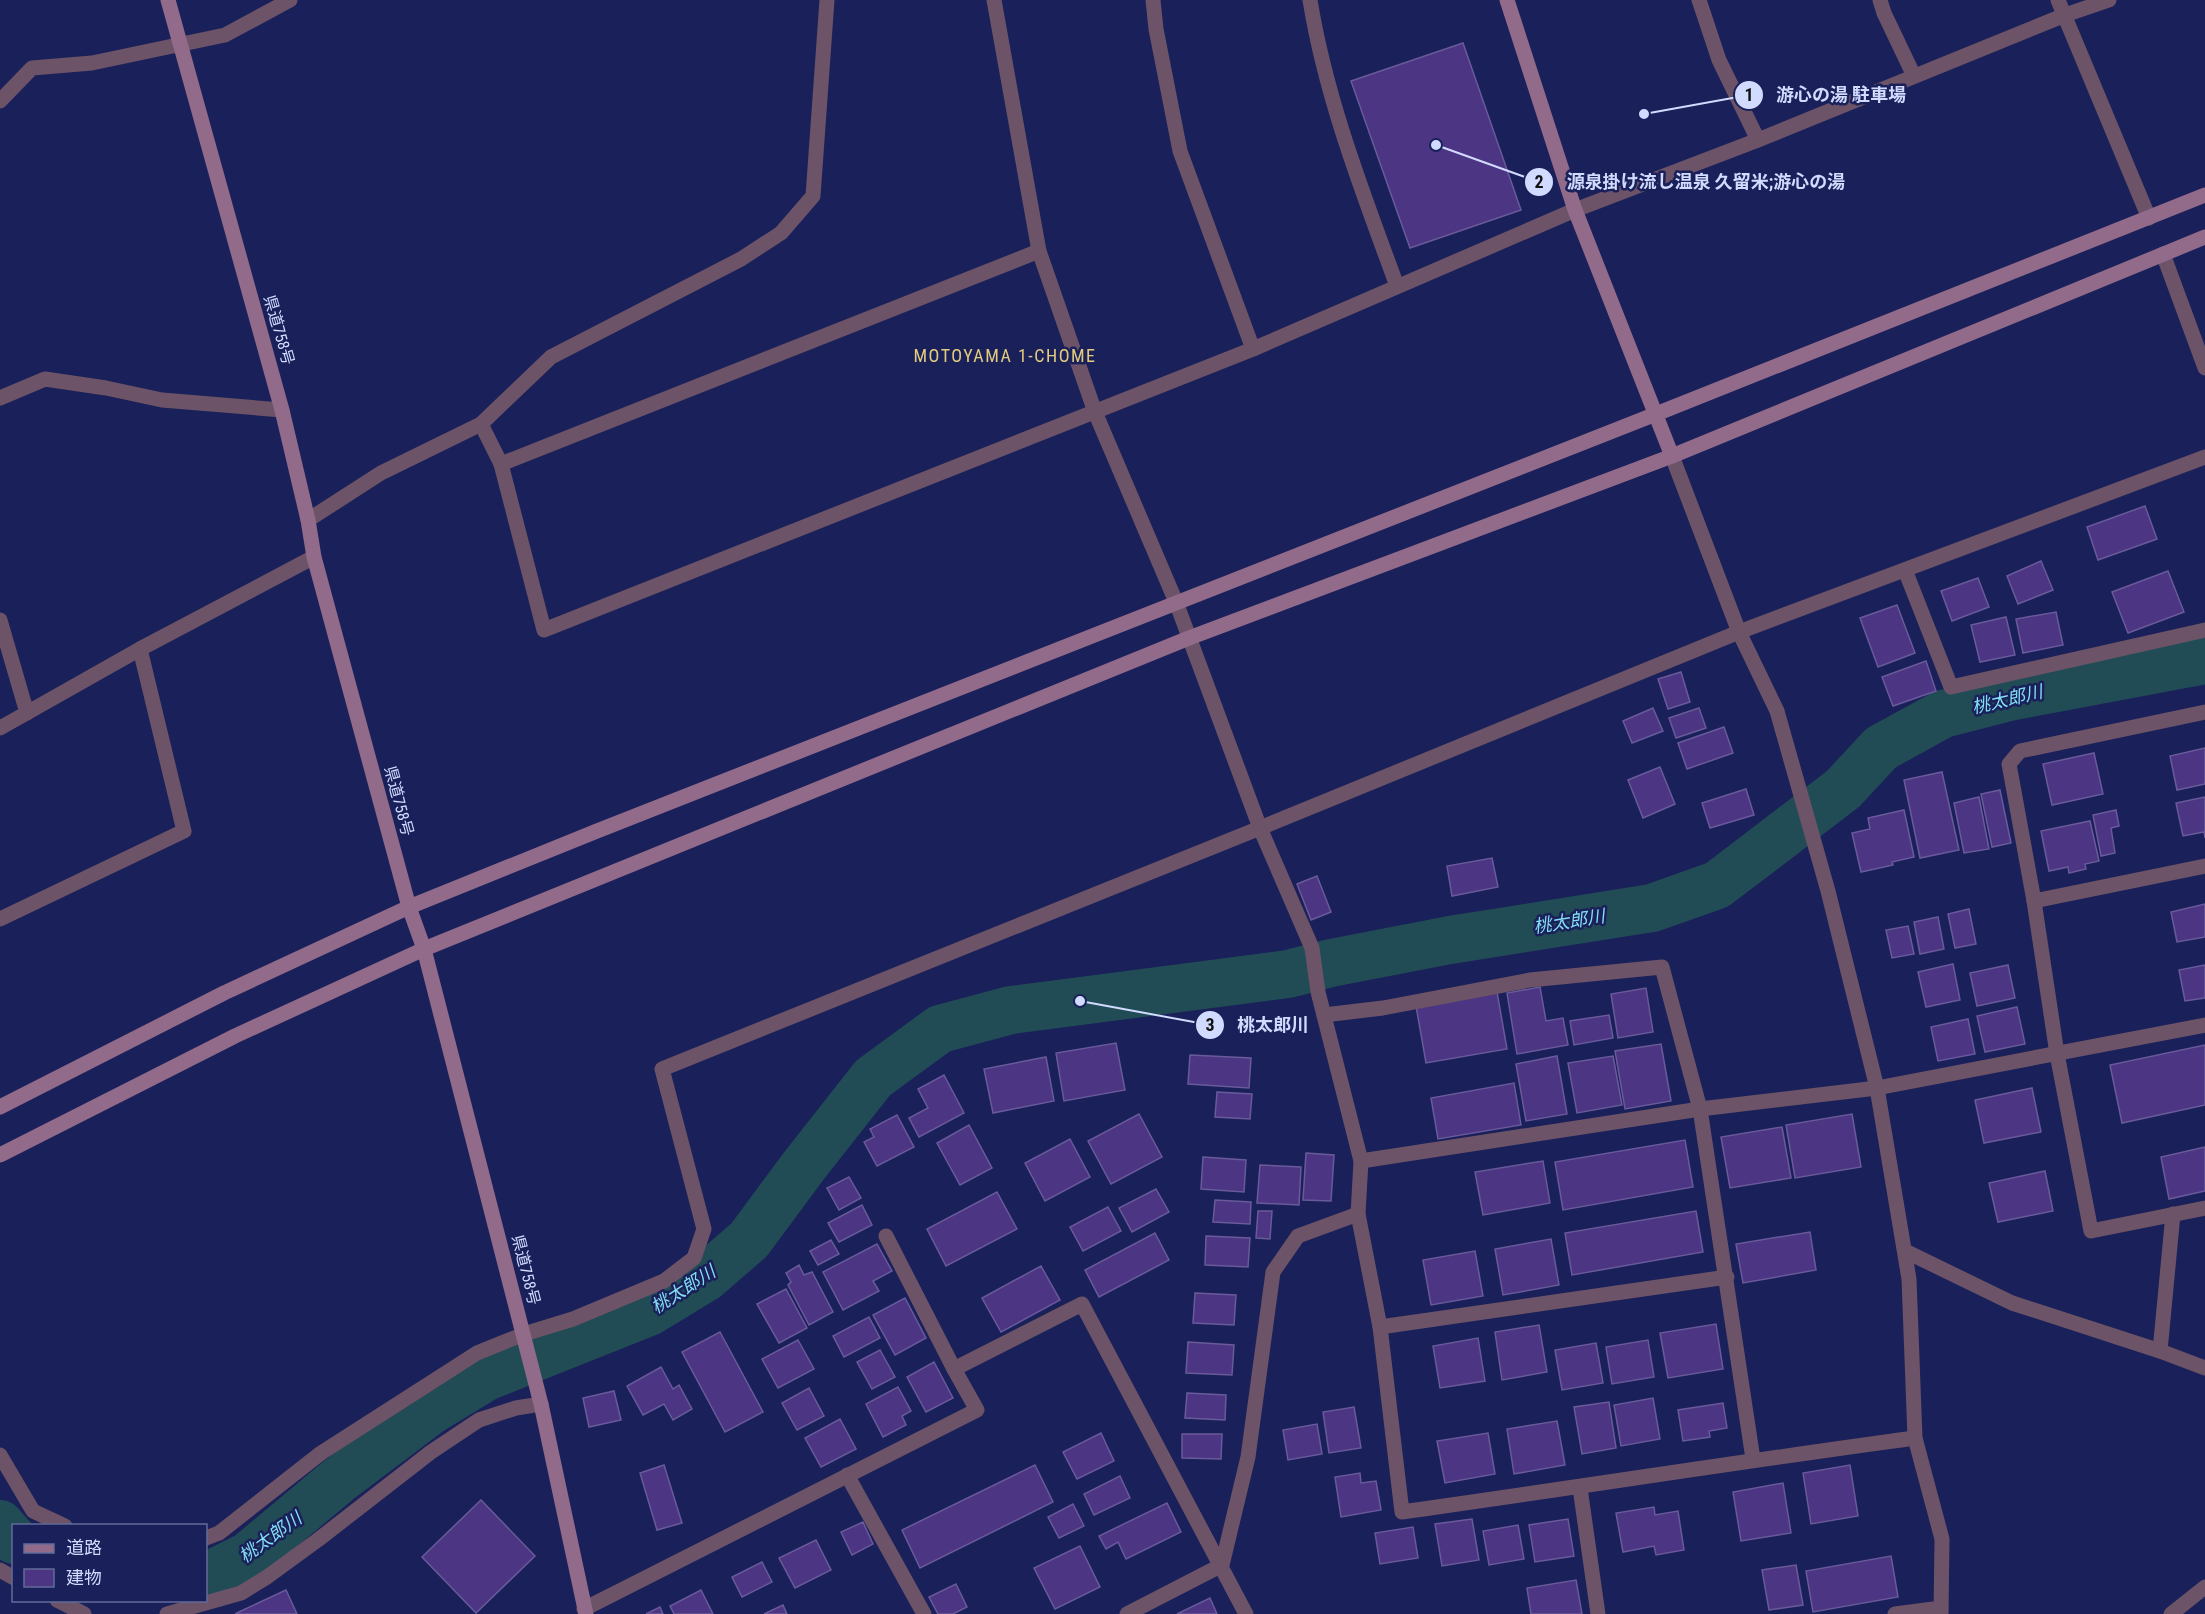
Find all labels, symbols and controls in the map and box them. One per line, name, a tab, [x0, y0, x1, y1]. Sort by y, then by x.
callout: 游心の湯 駐車場	[1734, 77, 1919, 113]
text: 1	[1744, 84, 1754, 105]
text: 游心の湯 駐車場	[1776, 84, 1906, 105]
callout: 源泉掛け流し温泉 久留米;游心の湯	[1524, 164, 1857, 200]
text: 2	[1534, 171, 1544, 192]
text: 源泉掛け流し温泉 久留米;游心の湯	[1567, 171, 1845, 192]
street label: 県道758号	[260, 293, 298, 367]
district label: MOTOYAMA 1-CHOME	[913, 345, 1097, 366]
water label: 桃太郎川	[1970, 680, 2046, 717]
street label: 県道758号	[381, 764, 417, 838]
water label: 桃太郎川	[1532, 905, 1608, 937]
callout: 桃太郎川	[1195, 1007, 1321, 1043]
text: 3	[1205, 1014, 1215, 1035]
text: 桃太郎川	[1237, 1014, 1309, 1035]
street label: 県道758号	[508, 1233, 544, 1307]
water label: 桃太郎川	[647, 1259, 721, 1317]
water label: 桃太郎川	[235, 1506, 307, 1567]
legend	[12, 1524, 207, 1602]
text: 道路	[66, 1537, 102, 1558]
text: 建物	[66, 1567, 102, 1588]

